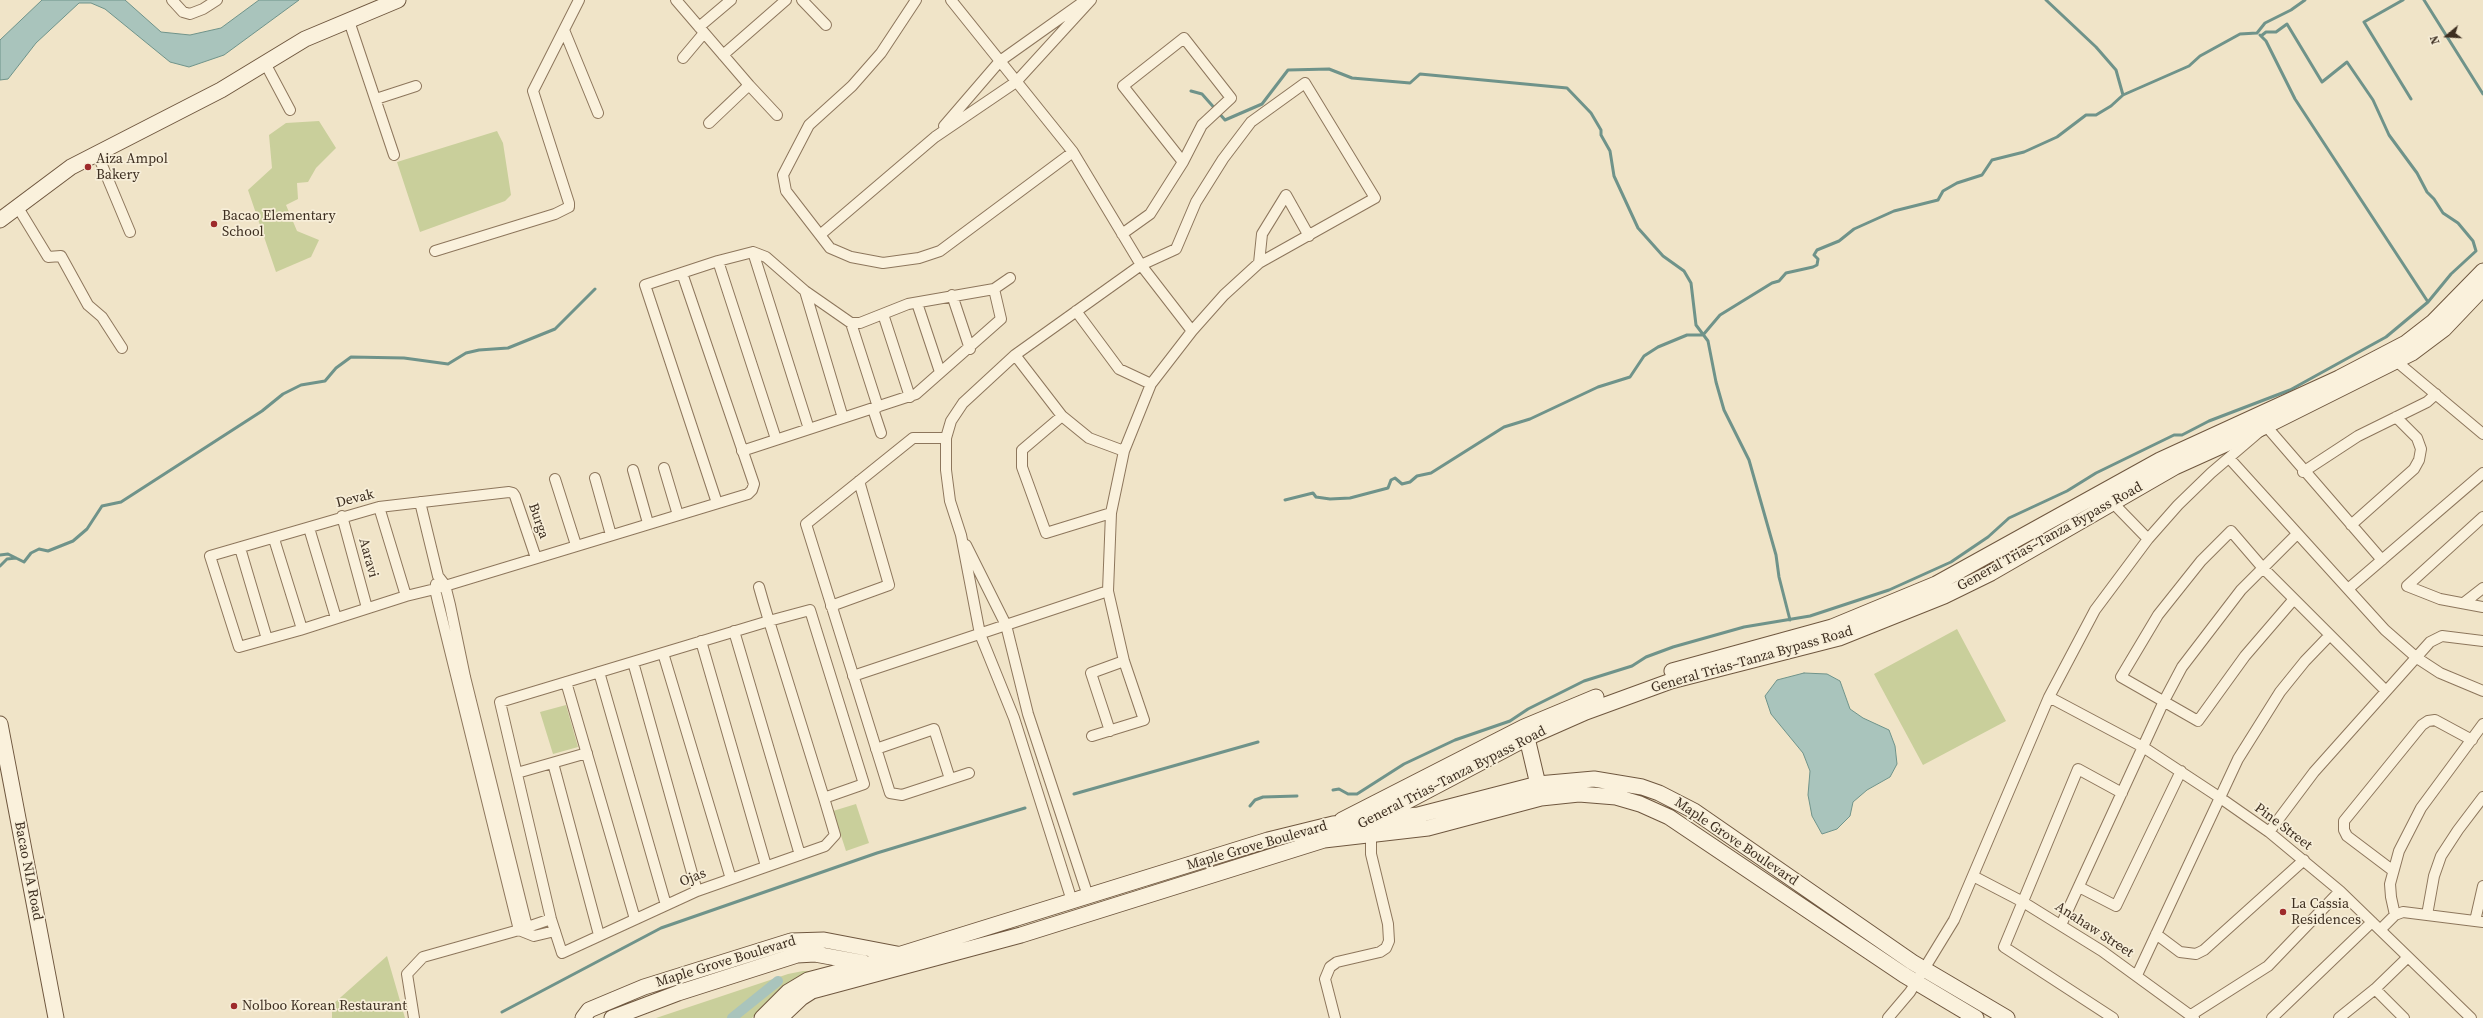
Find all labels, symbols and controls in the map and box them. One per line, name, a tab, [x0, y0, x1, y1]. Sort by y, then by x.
north arrow	[2427, 16, 2467, 56]
text: N	[2427, 34, 2443, 46]
place label: Aiza Ampol Bakery	[96, 151, 168, 184]
marker: Aiza Ampol Bakery	[83, 162, 93, 172]
place label: Bacao Elementary School	[222, 208, 336, 240]
marker: Bacao Elementary School	[209, 219, 219, 229]
street label: General Trias–Tanza Bypass Road	[1955, 479, 2145, 595]
street label: Devak	[334, 486, 376, 512]
street label: Burga	[524, 501, 552, 541]
street label: Aaravi	[355, 536, 381, 580]
street label: General Trias–Tanza Bypass Road	[1649, 623, 1855, 697]
street label: General Trias–Tanza Bypass Road	[1355, 723, 1549, 833]
street label: Maple Grove Boulevard	[1671, 794, 1801, 890]
street label: Pine Street	[2251, 800, 2315, 854]
street label: Maple Grove Boulevard	[1185, 818, 1329, 874]
street label: Bacao NIA Road	[10, 820, 46, 922]
street label: Ojas	[677, 865, 709, 891]
place label: La Cassia Residences	[2291, 896, 2361, 928]
street label: Anahaw Street	[2052, 898, 2136, 962]
marker: La Cassia Residences	[2278, 907, 2288, 917]
street label: Maple Grove Boulevard	[654, 933, 798, 991]
place label: Nolboo Korean Restaurant	[242, 998, 407, 1014]
marker: Nolboo Korean Restaurant	[229, 1001, 239, 1011]

